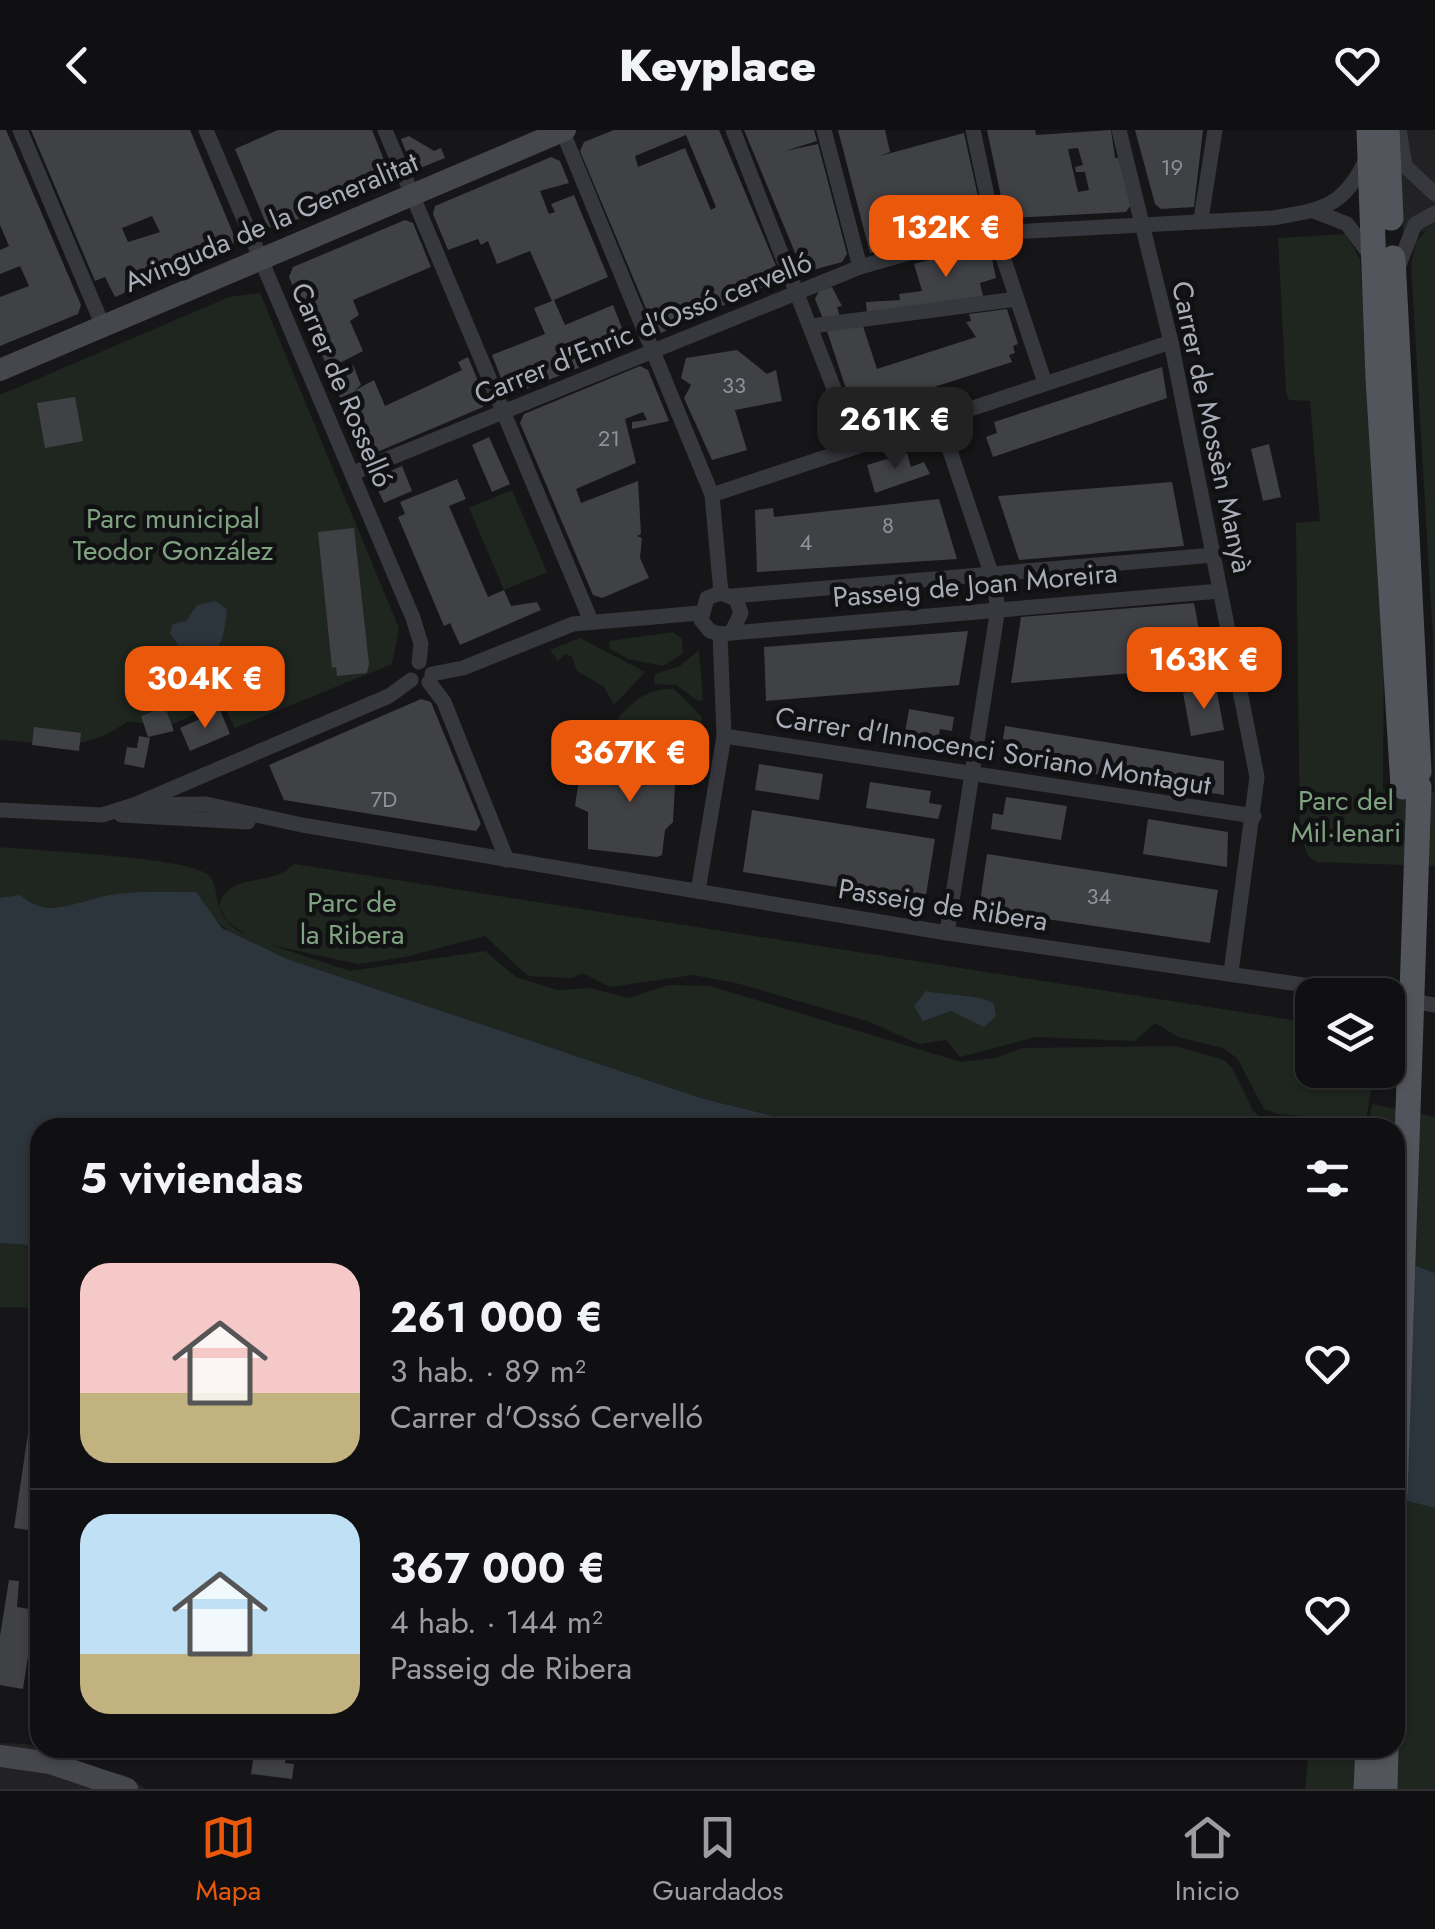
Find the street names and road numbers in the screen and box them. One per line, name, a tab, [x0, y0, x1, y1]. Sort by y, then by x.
street label: Avinguda de la Generalitat	[118, 141, 425, 303]
street label: Carrer d'Enric d'Ossó cervelló	[468, 241, 818, 415]
street label: Carrer de Rosselló	[280, 276, 404, 494]
street label: Carrer de Mossèn Manyà	[1161, 277, 1263, 577]
street label: Passeig de Joan Moreira	[831, 552, 1119, 618]
street label: Carrer d'Innocenci Soriano Montagut	[772, 696, 1214, 806]
street label: Passeig de Ribera	[835, 868, 1051, 942]

